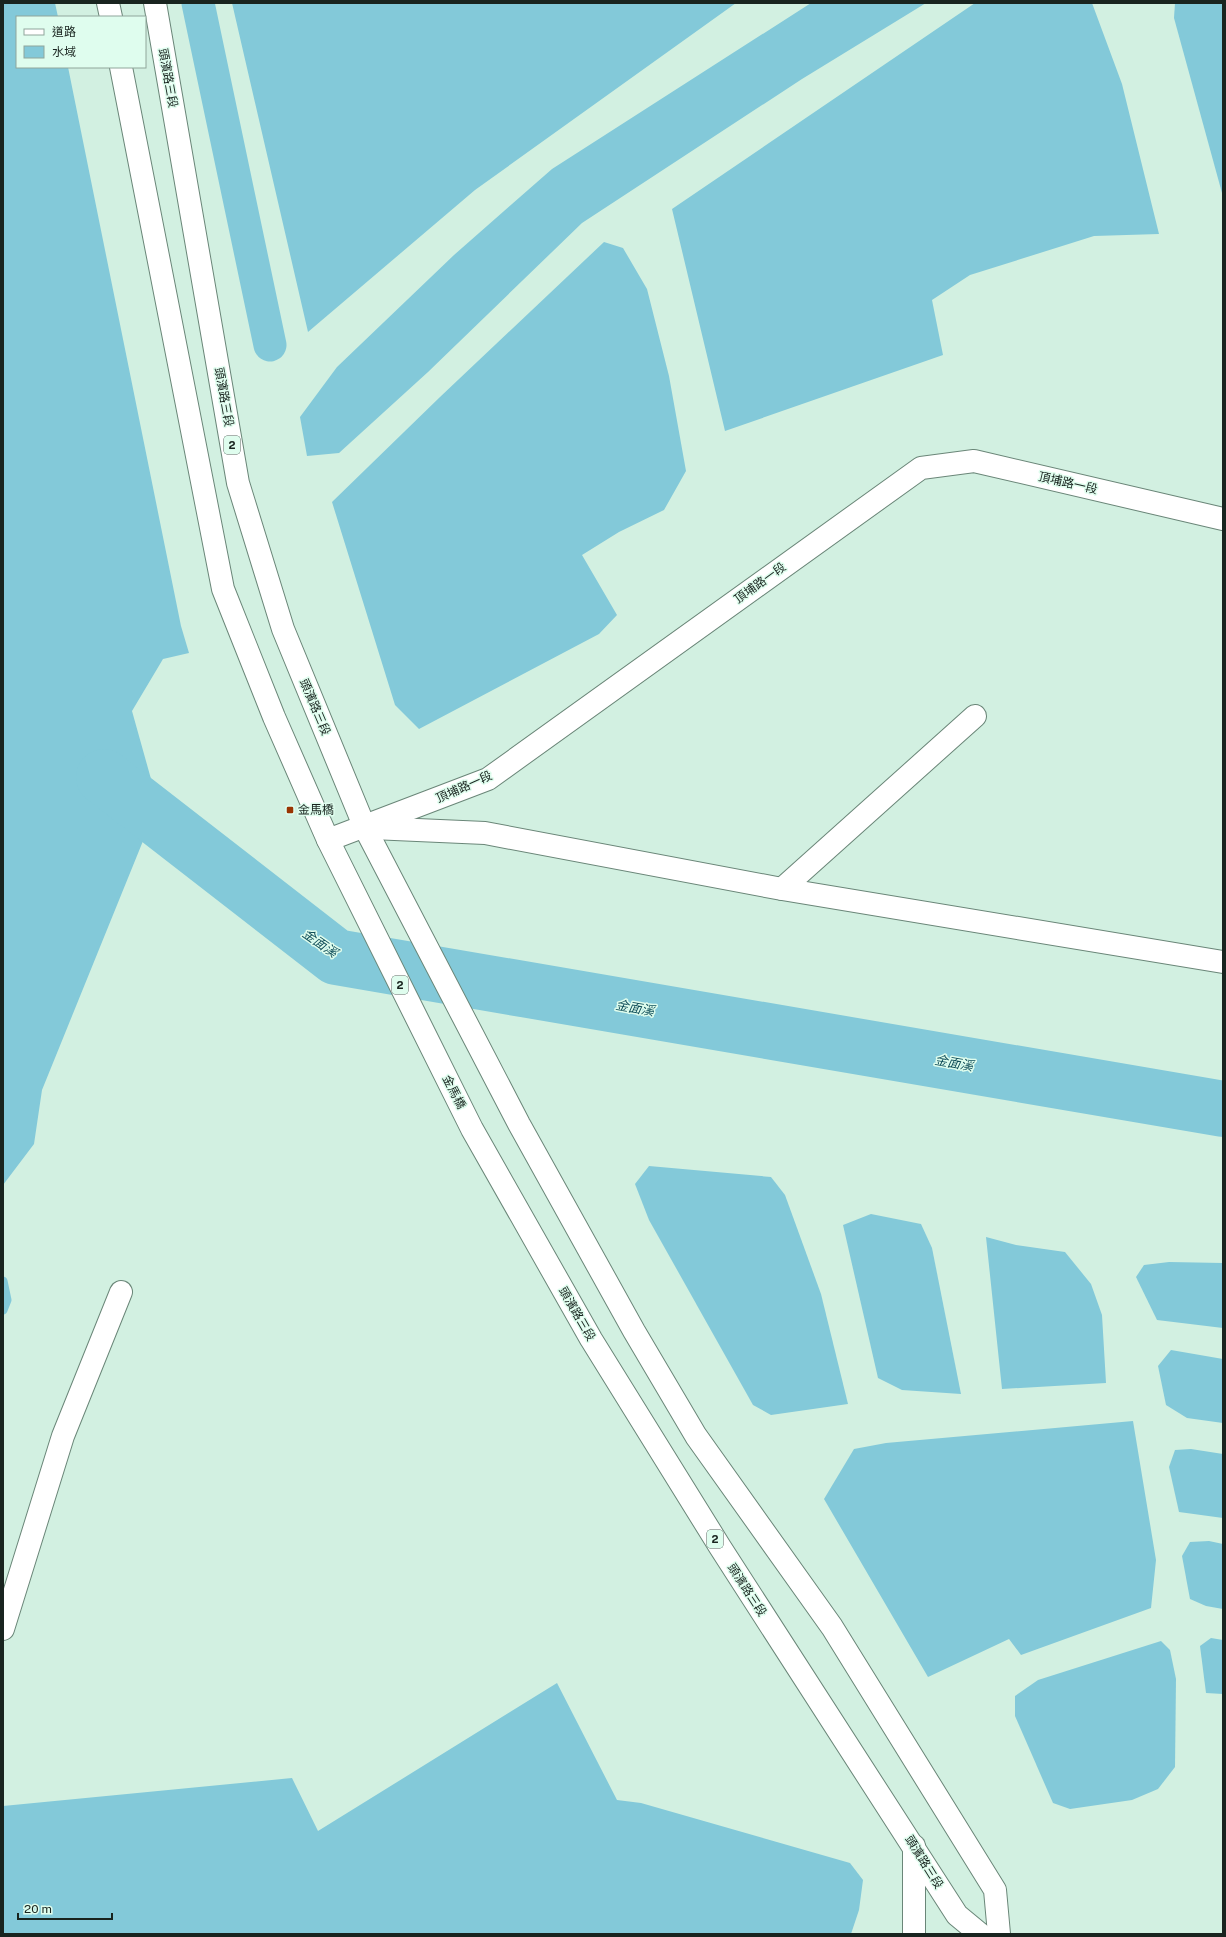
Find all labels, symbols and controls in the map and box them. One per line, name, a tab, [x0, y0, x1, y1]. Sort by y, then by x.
legend	[16, 16, 146, 68]
text: 道路	[52, 25, 76, 39]
text: 水域	[52, 45, 76, 59]
street label: 頭濱路三段	[156, 47, 180, 109]
street label: 頭濱路三段	[212, 366, 236, 428]
road number: 2	[224, 436, 240, 454]
street label: 頂埔路一段	[1037, 469, 1099, 497]
street label: 頂埔路一段	[732, 560, 788, 606]
street label: 頭濱路三段	[297, 677, 333, 737]
street label: 頂埔路一段	[434, 768, 494, 806]
place label: 金馬橋	[298, 803, 334, 817]
marker: 金馬橋	[285, 805, 295, 815]
water label: 金面溪	[300, 926, 342, 961]
road number: 2	[392, 976, 408, 994]
water label: 金面溪	[614, 997, 657, 1019]
water label: 金面溪	[933, 1052, 976, 1074]
street label: 金馬橋	[440, 1073, 468, 1111]
street label: 頭濱路三段	[556, 1285, 598, 1343]
road number: 2	[707, 1530, 723, 1548]
street label: 頭濱路三段	[725, 1561, 769, 1619]
street label: 頭濱路三段	[902, 1833, 946, 1891]
scale bar	[18, 1895, 112, 1921]
text: 20 m	[24, 1902, 52, 1916]

